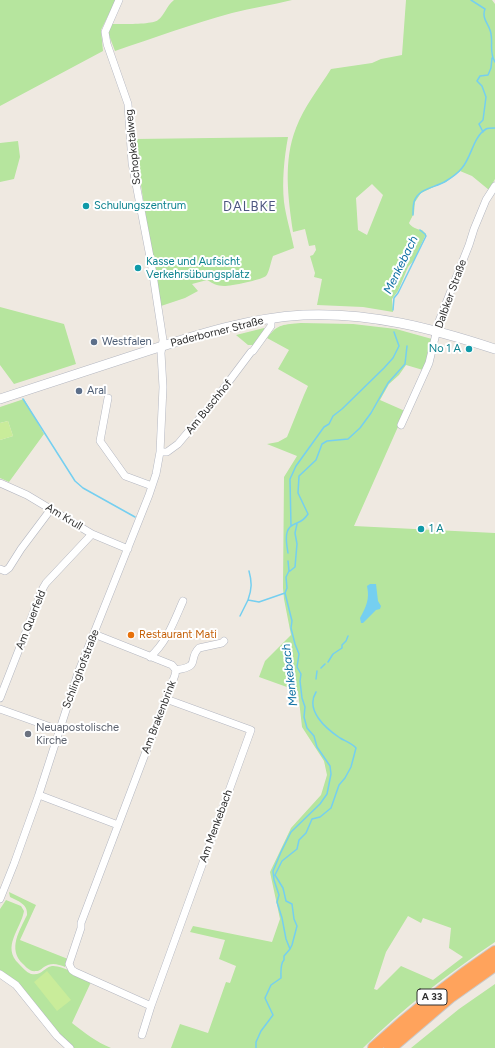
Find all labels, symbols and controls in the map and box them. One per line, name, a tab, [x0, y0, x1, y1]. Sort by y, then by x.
street label: Schopketalweg	[122, 108, 144, 186]
place label: Schulungszentrum	[94, 199, 186, 213]
district label: DALBKE	[223, 199, 277, 215]
marker: Schulungszentrum	[81, 201, 91, 211]
water label: Menkebach	[381, 234, 421, 296]
place label: Kasse und Aufsicht Verkehrsübungsplatz	[146, 255, 250, 281]
street label: Dalbker Straße	[432, 258, 470, 330]
marker: Kasse und Aufsicht Verkehrsübungsplatz	[133, 263, 143, 273]
street label: Paderborner Straße	[169, 314, 265, 350]
place label: Westfalen	[102, 335, 152, 349]
marker: Westfalen	[89, 337, 99, 347]
place label: No 1 A	[429, 342, 461, 356]
marker: No 1 A	[464, 344, 474, 354]
street label: Am Buschhof	[183, 377, 235, 437]
place label: Aral	[87, 384, 106, 398]
marker: Aral	[74, 386, 84, 396]
street label: Am Krull	[43, 501, 85, 533]
place label: 1 A	[429, 522, 444, 536]
marker: 1 A	[416, 524, 426, 534]
street label: Am Querfeld	[13, 588, 49, 652]
street label: Schlinghofstraße	[60, 628, 102, 710]
place label: Restaurant Mati	[139, 628, 217, 642]
marker: Restaurant Mati	[126, 630, 136, 640]
water label: Menkebach	[279, 643, 301, 707]
street label: Am Brakenbrink	[139, 679, 179, 755]
place label: Neuapostolische Kirche	[36, 721, 119, 747]
marker: Neuapostolische Kirche	[23, 729, 33, 739]
street label: Am Menkebach	[197, 788, 235, 864]
road number: A 33	[417, 989, 447, 1005]

